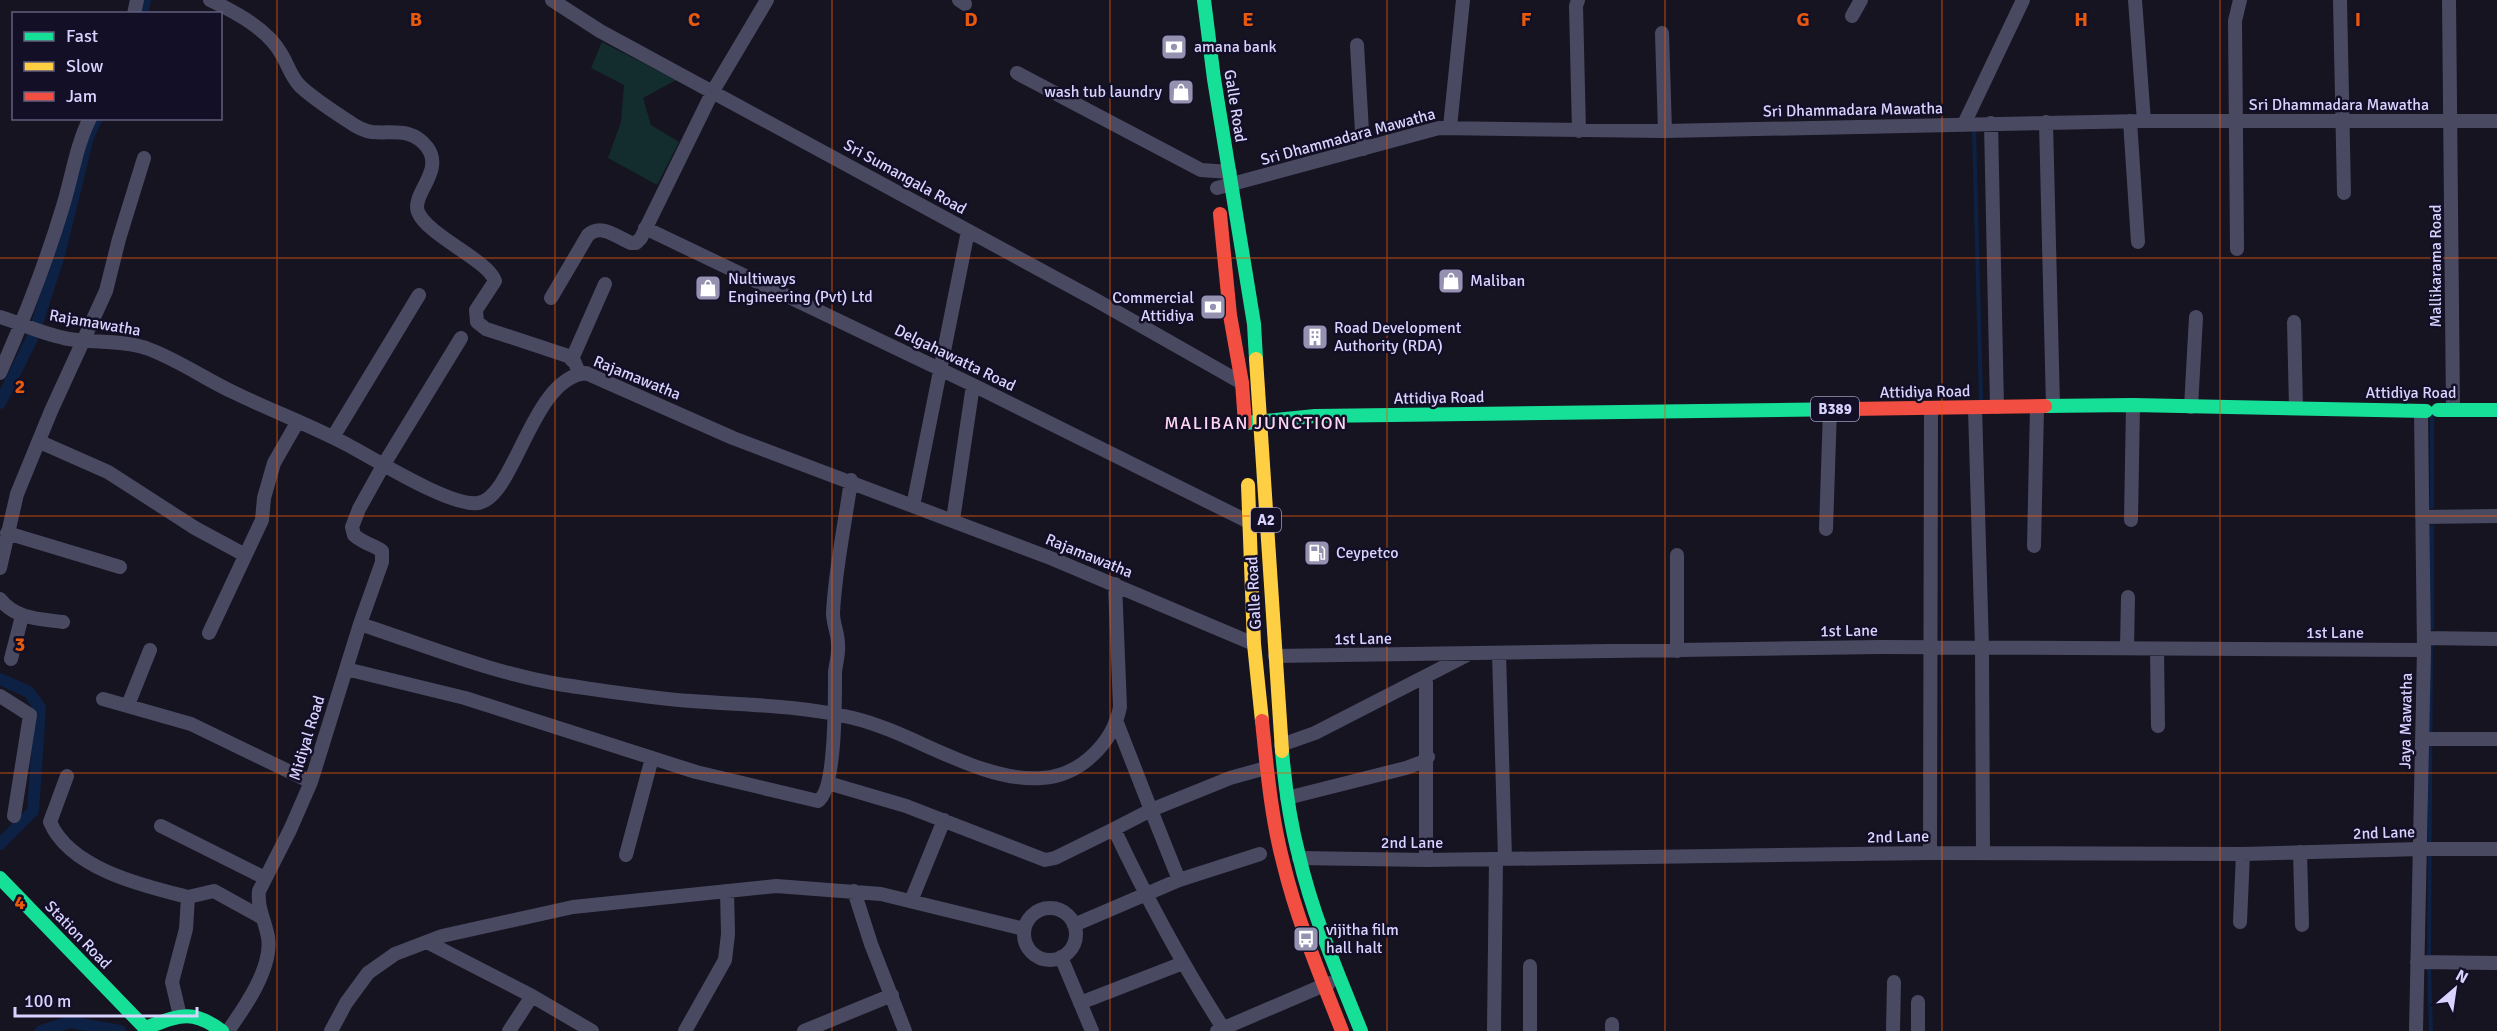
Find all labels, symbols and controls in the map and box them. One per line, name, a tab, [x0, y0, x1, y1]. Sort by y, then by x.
text: B	[410, 7, 422, 32]
text: C	[688, 7, 700, 32]
text: D	[964, 7, 978, 32]
text: E	[1242, 7, 1254, 32]
text: F	[1521, 7, 1532, 32]
text: G	[1796, 7, 1810, 32]
text: H	[2074, 7, 2088, 32]
text: I	[2355, 7, 2361, 32]
legend	[12, 12, 222, 120]
text: Fast	[66, 25, 98, 47]
bank icon: amana bank	[1159, 32, 1189, 62]
place label: amana bank	[1194, 37, 1277, 57]
text: Slow	[66, 55, 103, 77]
street label: Galle Road	[1219, 68, 1251, 144]
shop icon: wash tub laundry	[1166, 77, 1196, 107]
place label: wash tub laundry	[1044, 82, 1163, 102]
text: Jam	[66, 85, 97, 107]
street label: Sri Dhammadara Mawatha	[2249, 95, 2429, 115]
street label: Sri Dhammadara Mawatha	[1763, 98, 1943, 122]
street label: Sri Dhammadara Mawatha	[1258, 104, 1438, 170]
street label: Sri Sumangala Road	[840, 135, 970, 219]
street label: Mallikarama Road	[2426, 204, 2446, 328]
shop icon: Maliban	[1436, 266, 1466, 296]
place label: Nultiways Engineering (Pvt) Ltd	[728, 269, 873, 307]
place label: Maliban	[1470, 271, 1525, 291]
shop icon: Nultiways Engineering (Pvt) Ltd	[693, 273, 723, 303]
place label: Commercial Attidiya	[1112, 288, 1194, 326]
bank icon: Commercial Attidiya	[1198, 292, 1228, 322]
street label: Rajamawatha	[48, 305, 142, 341]
place label: Road Development Authority (RDA)	[1334, 318, 1462, 356]
street label: Delgahawatta Road	[891, 320, 1019, 396]
building icon: Road Development Authority (RDA)	[1300, 322, 1330, 352]
street label: Rajamawatha	[590, 351, 684, 405]
text: 2	[15, 374, 25, 399]
street label: Attidiya Road	[1879, 381, 1971, 403]
street label: Attidiya Road	[2366, 383, 2456, 403]
street label: Attidiya Road	[1393, 387, 1485, 409]
road number: B389	[1811, 397, 1859, 421]
district label: MALIBAN JUNCTION	[1164, 412, 1348, 434]
road number: A2	[1251, 508, 1281, 532]
street label: Rajamawatha	[1042, 529, 1136, 583]
fuel station icon: Ceypetco	[1302, 538, 1332, 568]
place label: Ceypetco	[1336, 543, 1399, 563]
street label: Galle Road	[1242, 556, 1266, 630]
street label: 1st Lane	[1820, 620, 1878, 642]
street label: 1st Lane	[2306, 623, 2364, 643]
street label: 1st Lane	[1334, 628, 1392, 650]
text: 3	[15, 632, 25, 657]
street label: Jaya Mawatha	[2395, 673, 2417, 769]
street label: Midiyal Road	[285, 693, 329, 783]
street label: 2nd Lane	[2352, 822, 2416, 844]
street label: 2nd Lane	[1867, 826, 1929, 848]
street label: 2nd Lane	[1381, 833, 1443, 853]
text: 4	[15, 890, 26, 915]
street label: Station Road	[40, 897, 116, 973]
place label: vijitha film hall halt	[1326, 920, 1399, 958]
bus stop icon: vijitha film hall halt	[1291, 924, 1321, 954]
north arrow	[2425, 959, 2485, 1019]
text: N	[2452, 965, 2472, 988]
scale bar	[15, 980, 196, 1018]
text: 100 m	[24, 990, 71, 1012]

